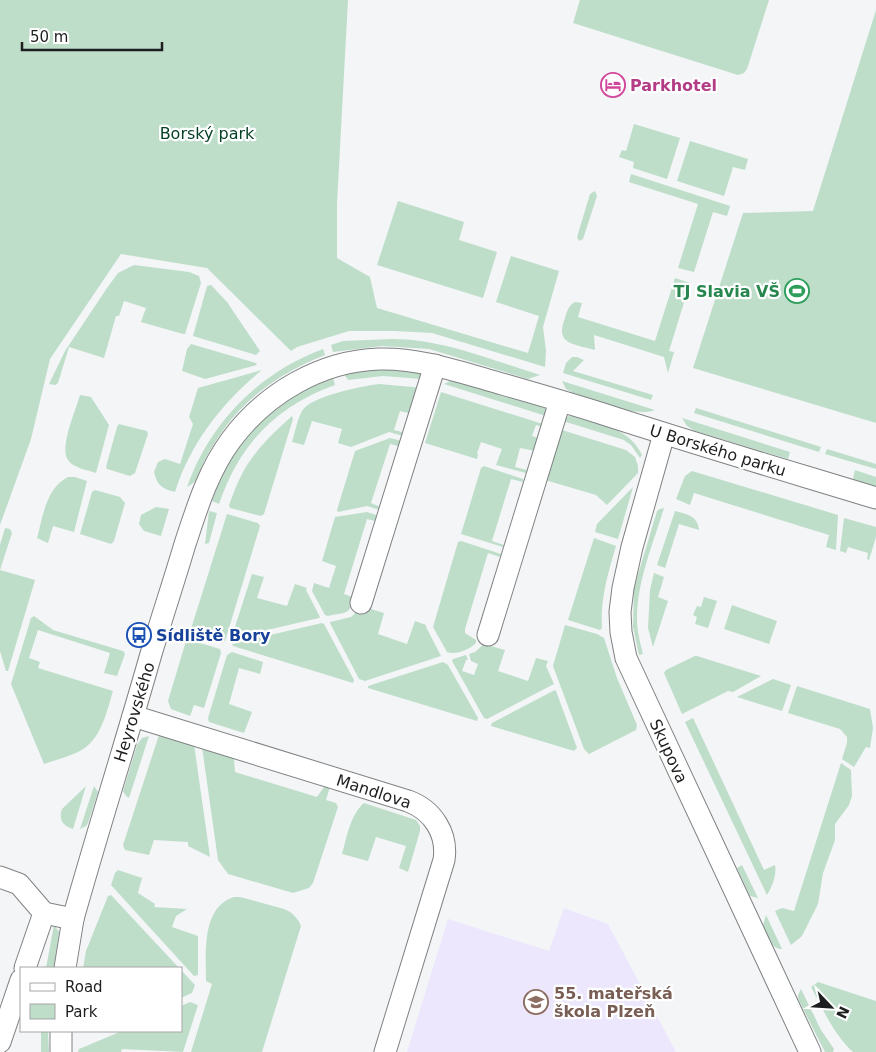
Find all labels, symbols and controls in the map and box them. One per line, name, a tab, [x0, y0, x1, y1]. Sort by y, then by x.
scale bar	[22, 20, 162, 52]
text: 50 m	[30, 28, 68, 46]
hotel icon: Parkhotel	[600, 72, 626, 98]
place label: Parkhotel	[630, 76, 717, 95]
park label: Borský park	[160, 124, 255, 143]
sports icon: TJ Slavia VŠ	[784, 278, 810, 304]
place label: TJ Slavia VŠ	[674, 282, 780, 301]
street label: U Borského parku	[647, 421, 788, 480]
bus stop icon: Sídliště Bory	[126, 622, 152, 648]
place label: Sídliště Bory	[156, 626, 271, 645]
street label: Heyrovského	[110, 660, 159, 764]
street label: Skupova	[646, 716, 692, 786]
street label: Mandlova	[334, 770, 414, 812]
legend	[20, 967, 182, 1032]
text: Road	[65, 978, 103, 996]
north arrow	[806, 982, 856, 1032]
place label: 55. mateřská škola Plzeň	[554, 984, 673, 1021]
school or university icon: 55. mateřská škola Plzeň	[523, 989, 549, 1015]
text: Park	[65, 1003, 98, 1021]
text: N	[833, 1004, 853, 1021]

